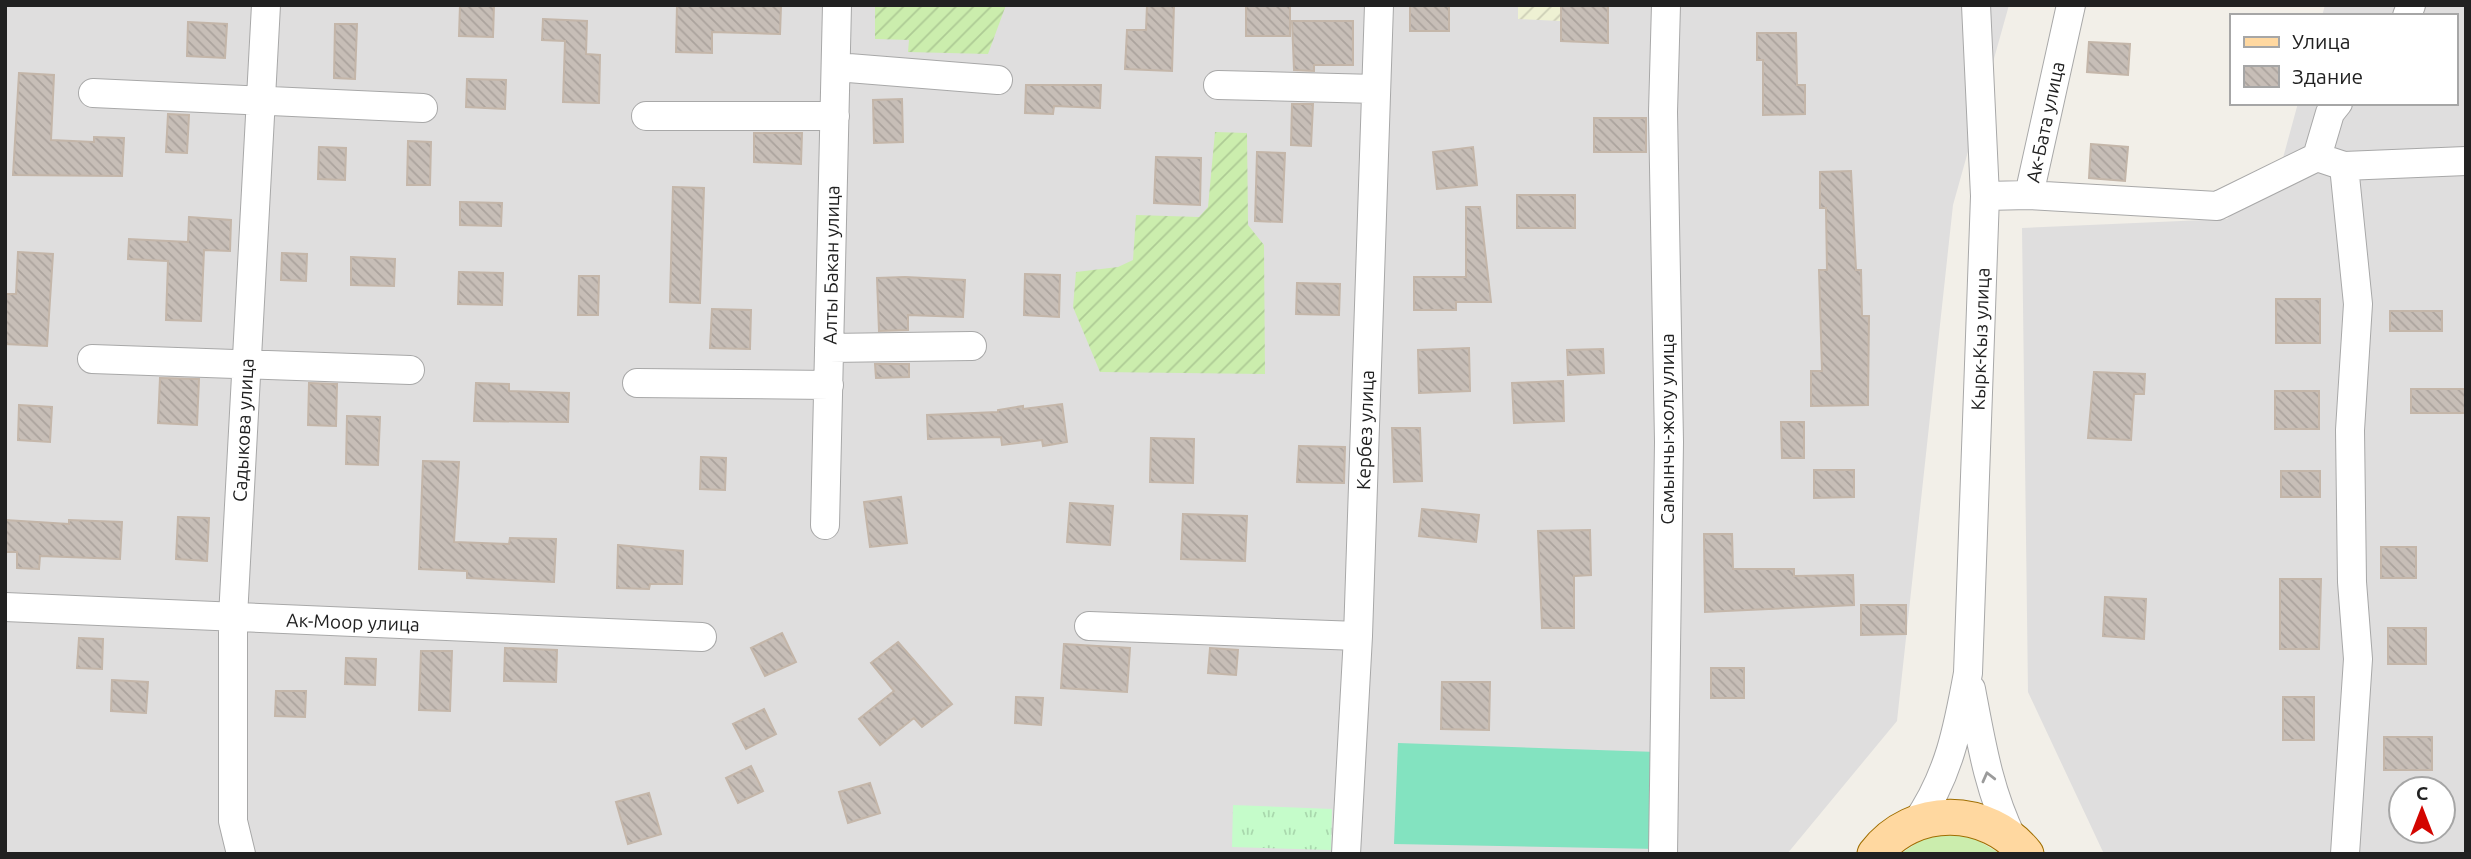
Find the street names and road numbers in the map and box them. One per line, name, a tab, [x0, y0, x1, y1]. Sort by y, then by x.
street label: Ак-Бата улица	[2021, 59, 2069, 185]
street label: Алты Бакан улица	[819, 185, 843, 345]
street label: Кырк-Кыз улица	[1967, 267, 1993, 411]
street label: Самынчы-жолу улица	[1656, 333, 1678, 525]
street label: Садыкова улица	[228, 358, 258, 502]
street label: Кербез улица	[1352, 370, 1378, 490]
street label: Ак-Моор улица	[286, 609, 420, 635]

